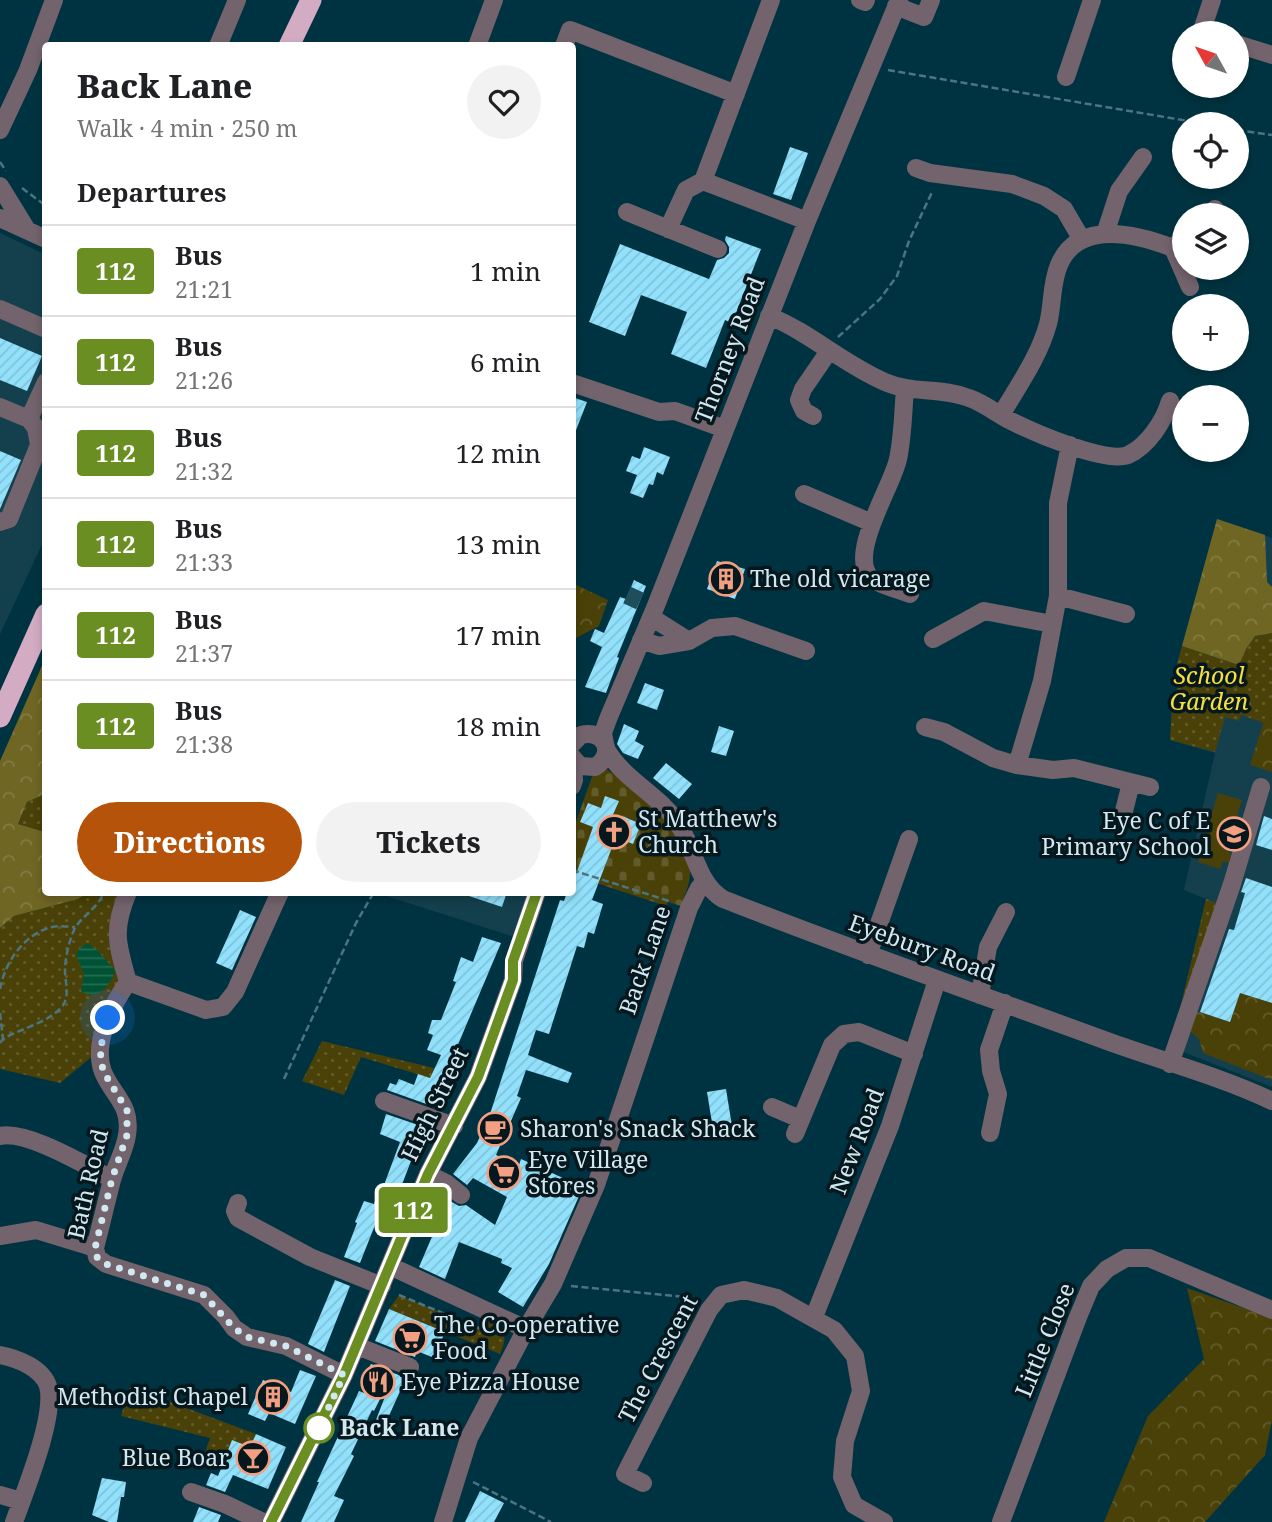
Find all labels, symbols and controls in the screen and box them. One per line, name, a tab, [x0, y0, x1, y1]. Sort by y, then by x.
north arrow	[1172, 21, 1250, 98]
map controls	[1172, 21, 1249, 462]
text: Back Lane	[77, 63, 252, 108]
button: heart	[467, 65, 541, 139]
text: Walk · 4 min · 250 m	[77, 112, 297, 144]
button: locate	[1172, 112, 1249, 189]
text: Departures	[77, 174, 227, 210]
button: layers	[1172, 203, 1249, 280]
text: Bus	[175, 237, 222, 273]
text: 1 min	[470, 253, 541, 289]
text: 112	[95, 254, 136, 287]
street label: Thorney Road	[686, 272, 772, 427]
text: 21:21	[175, 273, 233, 305]
button: +	[1172, 294, 1249, 371]
text: Bus	[175, 328, 222, 364]
text: 6 min	[470, 344, 541, 380]
text: 112	[95, 345, 136, 378]
text: 21:26	[175, 364, 233, 396]
button: −	[1172, 385, 1249, 462]
text: Bus	[175, 419, 222, 455]
text: 12 min	[456, 435, 541, 471]
text: 112	[95, 436, 136, 469]
text: 21:32	[175, 455, 233, 487]
text: Bus	[175, 510, 222, 546]
text: 13 min	[456, 526, 541, 562]
text: 112	[95, 527, 136, 560]
text: 21:33	[175, 546, 233, 578]
building icon: The old vicarage	[707, 560, 745, 598]
place label: The old vicarage	[750, 562, 930, 594]
text: Bus	[175, 601, 222, 637]
text: 17 min	[456, 617, 541, 653]
text: 112	[95, 618, 136, 651]
text: 21:37	[175, 637, 233, 669]
park label: School Garden	[1170, 659, 1248, 717]
text: Bus	[175, 692, 222, 728]
text: 18 min	[456, 708, 541, 744]
text: 112	[95, 709, 136, 742]
text: 21:38	[175, 728, 233, 760]
button: Directions	[77, 802, 302, 882]
button: Tickets	[316, 802, 541, 882]
place label: St Matthew's Church	[638, 802, 777, 860]
place label: Eye C of E Primary School	[1041, 804, 1210, 862]
church icon: St Matthew's Church	[595, 813, 633, 851]
school or university icon: Eye C of E Primary School	[1215, 815, 1253, 853]
street label: Back Lane	[611, 901, 678, 1018]
street label: Eyebury Road	[845, 906, 1000, 988]
your location	[90, 1000, 125, 1035]
street label: High Street	[393, 1041, 475, 1166]
street label: New Road	[821, 1083, 891, 1198]
cafe icon: Sharon's Snack Shack	[476, 1110, 514, 1148]
place label: Sharon's Snack Shack	[520, 1112, 756, 1144]
street label: Bath Road	[59, 1126, 115, 1242]
place label: Eye Village Stores	[528, 1143, 648, 1201]
supermarket icon: Eye Village Stores	[485, 1154, 523, 1192]
line badge: 112	[373, 1187, 453, 1233]
text: 112	[393, 1193, 433, 1226]
street label: Little Close	[1007, 1278, 1081, 1401]
street label: The Crescent	[610, 1289, 704, 1428]
place label: The Co-operative Food	[434, 1308, 620, 1366]
supermarket icon: The Co-operative Food	[391, 1319, 429, 1357]
restaurant icon: Eye Pizza House	[359, 1363, 397, 1401]
place label: Eye Pizza House	[402, 1365, 580, 1397]
building icon: Methodist Chapel	[254, 1378, 292, 1416]
place label: Methodist Chapel	[57, 1380, 248, 1412]
place label: Back Lane	[340, 1411, 459, 1443]
marker: Back Lane	[304, 1413, 334, 1443]
bar icon: Blue Boar	[234, 1439, 272, 1477]
place label: Blue Boar	[122, 1441, 229, 1473]

